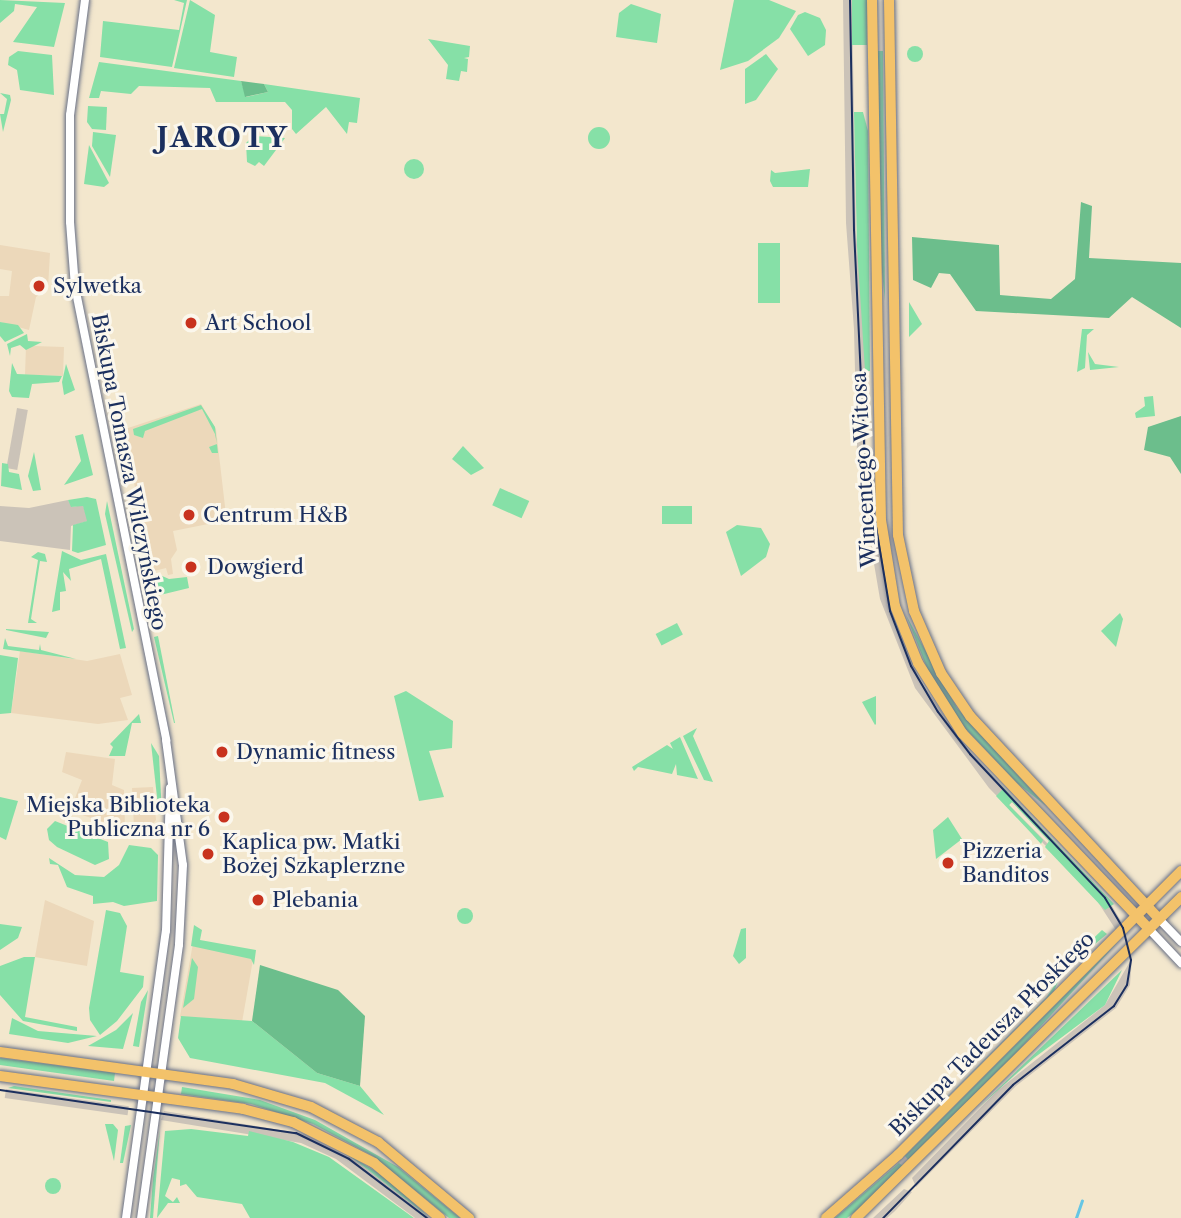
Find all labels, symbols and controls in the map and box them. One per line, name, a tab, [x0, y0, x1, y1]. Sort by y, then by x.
district label: JAROTY	[158, 120, 288, 154]
place label: Sylwetka	[53, 273, 142, 299]
marker: Sylwetka	[31, 278, 47, 294]
place label: Art School	[205, 310, 311, 336]
street label: Biskupa Tomasza Wilczyńskiego	[86, 311, 172, 633]
marker: Art School	[183, 315, 199, 331]
street label: Wincentego Witosa	[846, 371, 882, 569]
place label: Centrum H&B	[203, 502, 348, 528]
marker: Centrum H&B	[181, 507, 197, 523]
place label: Dowgierd	[207, 554, 304, 580]
marker: Dowgierd	[181, 557, 201, 577]
place label: Dynamic fitness	[236, 739, 395, 765]
marker: Dynamic fitness	[214, 744, 230, 760]
place label: Miejska Biblioteka Publiczna nr 6	[26, 792, 210, 842]
marker: Miejska Biblioteka Publiczna nr 6	[216, 809, 232, 825]
place label: Kaplica pw. Matki Bożej Szkaplerzne	[222, 829, 405, 879]
place label: Pizzeria Banditos	[962, 838, 1050, 888]
marker: Kaplica pw. Matki Bożej Szkaplerzne	[200, 846, 216, 862]
marker: Pizzeria Banditos	[940, 855, 956, 871]
place label: Plebania	[272, 887, 358, 913]
marker: Plebania	[250, 892, 266, 908]
street label: Biskupa Tadeusza Płoskiego	[884, 926, 1100, 1142]

